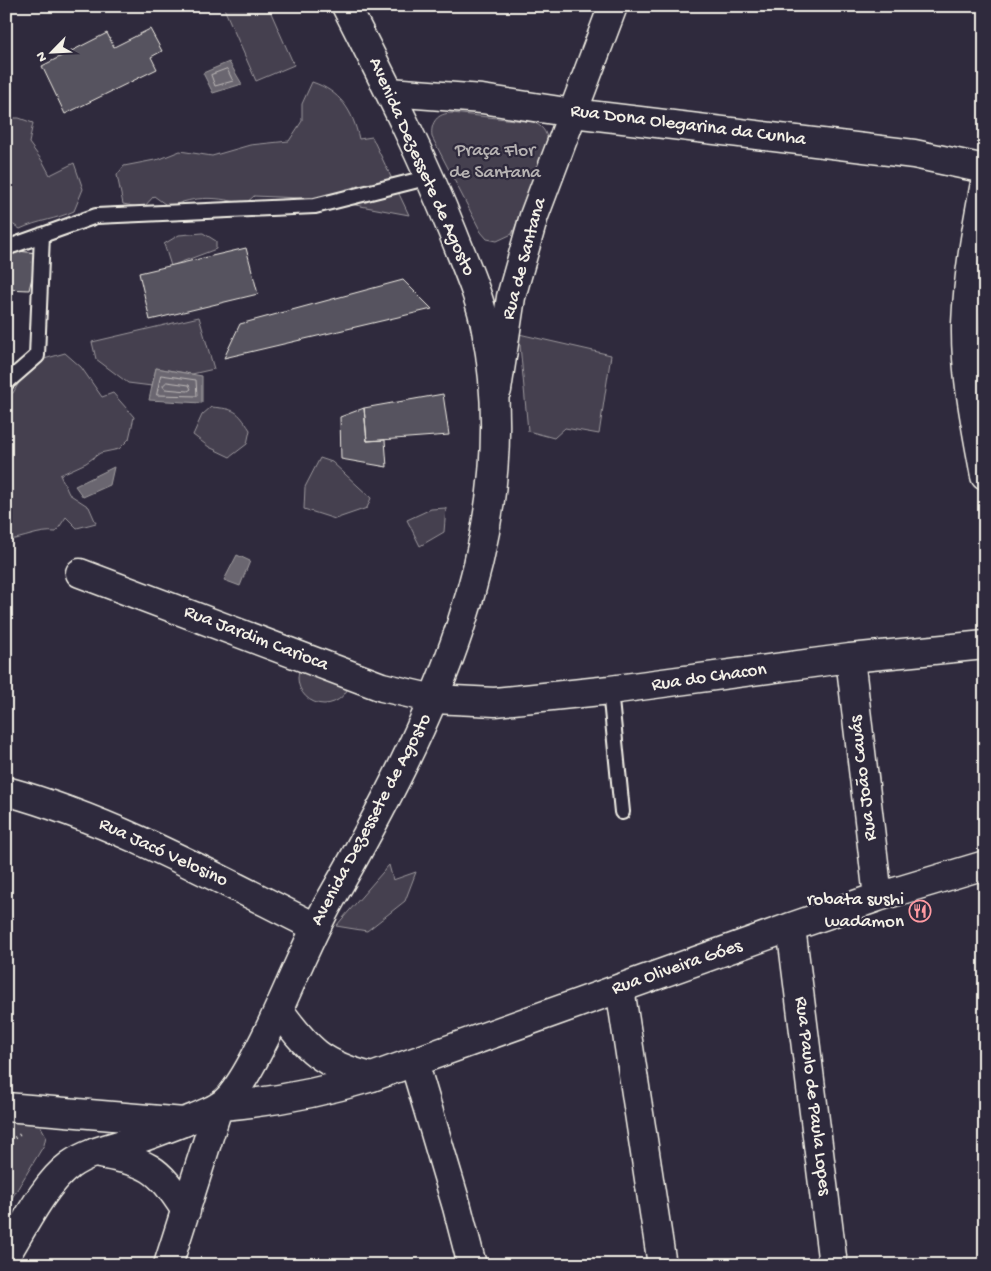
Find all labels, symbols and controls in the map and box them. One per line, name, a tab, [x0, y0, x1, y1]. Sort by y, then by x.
north arrow	[28, 28, 78, 78]
text: N	[33, 49, 52, 64]
street label: Avenida Dezessete de Agosto	[362, 54, 480, 280]
street label: Rua Dona Olegarina da Cunha	[569, 100, 809, 152]
park label: Praça Flor de Santana	[449, 140, 542, 185]
street label: Rua de Santana	[498, 194, 553, 323]
street label: Rua Jardim Carioca	[180, 601, 333, 678]
street label: Rua do Chacon	[650, 659, 768, 697]
street label: Avenida Dezessete de Agosto	[306, 710, 438, 930]
street label: Rua João Cauás	[845, 713, 883, 842]
street label: Rua Jacó Velosino	[95, 813, 231, 893]
place label: robata sushi wadamon	[807, 889, 904, 934]
restaurant icon: robata sushi wadamon	[908, 899, 932, 923]
street label: Rua Oliveira Góes	[609, 935, 746, 1001]
street label: Rua Paulo de Paula Lopes	[788, 995, 836, 1198]

